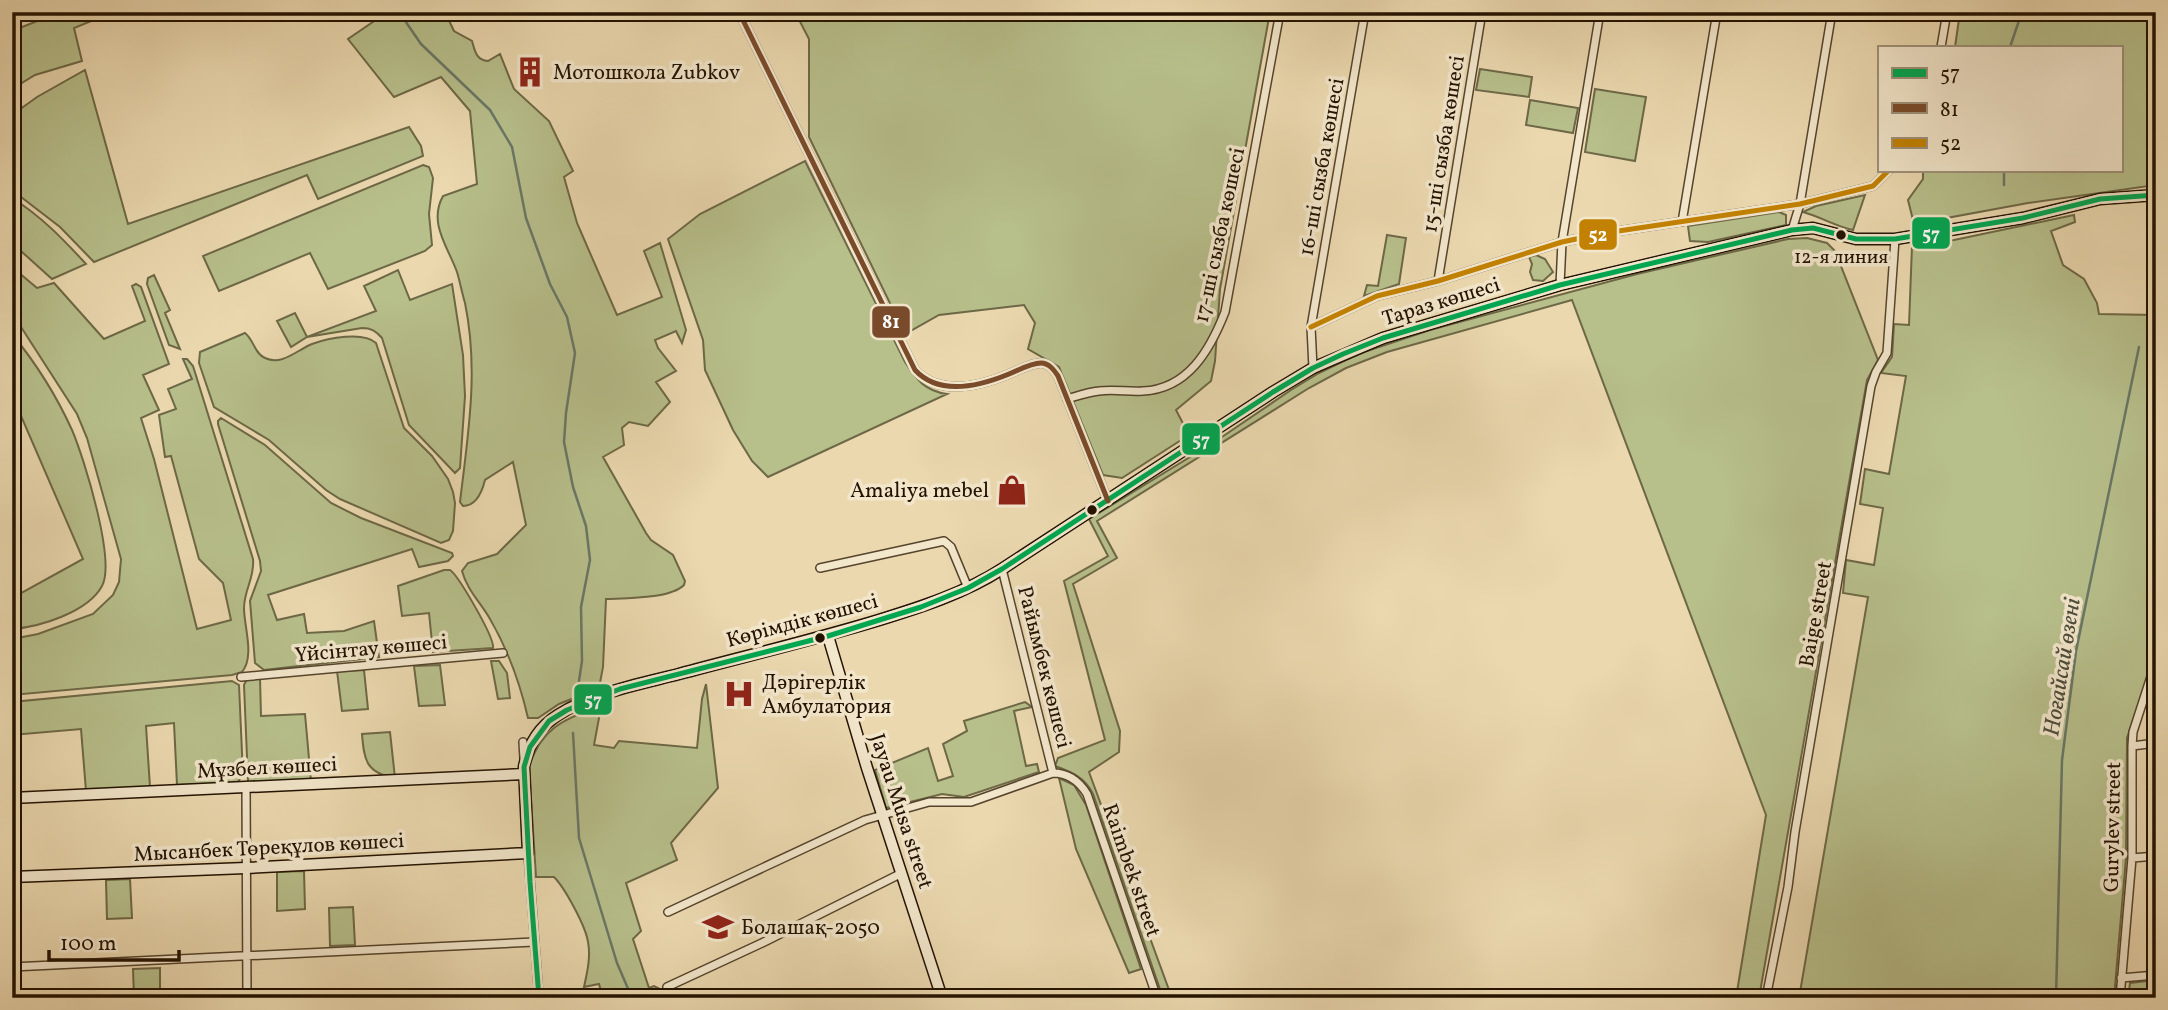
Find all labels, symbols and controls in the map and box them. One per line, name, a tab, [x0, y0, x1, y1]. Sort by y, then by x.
legend	[1878, 46, 2122, 172]
street label: 15-ші сызба көшесі	[1416, 53, 1473, 235]
building icon: Мотошкола Zubkov	[513, 55, 547, 89]
place label: Мотошкола Zubkov	[553, 59, 740, 88]
text: 57	[1940, 60, 1960, 89]
street label: 16-ші сызба көшесі	[1293, 76, 1352, 259]
text: 81	[1940, 96, 1959, 125]
text: 52	[1940, 130, 1961, 159]
street label: 17-ші сызба көшесі	[1188, 145, 1253, 326]
line badge: 57	[1911, 216, 1951, 250]
line badge: 52	[1578, 218, 1618, 251]
text: 57	[1922, 222, 1940, 248]
text: 52	[1588, 223, 1608, 249]
marker: 12-я линия	[1834, 228, 1848, 242]
place label: 12-я линия	[1794, 245, 1888, 271]
street label: Тараз көшесі	[1379, 271, 1504, 334]
line badge: 81	[871, 305, 911, 339]
text: 81	[882, 310, 900, 336]
line badge: 57	[1181, 422, 1221, 456]
text: 57	[1192, 428, 1210, 454]
shop icon: Amaliya mebel	[995, 473, 1029, 507]
place label: Amaliya mebel	[850, 477, 989, 506]
unlabelled marker	[1085, 503, 1099, 517]
street label: Baige street	[1793, 559, 1840, 670]
street label: Райымбек көшесі	[1009, 583, 1078, 752]
street label: Көрімдік көшесі	[723, 587, 882, 656]
water label: Ноғайсай өзені	[2036, 596, 2090, 739]
street label: Үйсінтау көшесі	[294, 628, 449, 671]
unlabelled marker	[813, 631, 827, 645]
place label: Дәрігерлік Амбулатория	[762, 669, 891, 722]
hospital icon: Дәрігерлік Амбулатория	[722, 677, 756, 711]
line badge: 57	[573, 683, 613, 716]
text: 57	[584, 688, 602, 714]
street label: Jayau Musa street	[862, 730, 939, 893]
street label: Мұзбел көшесі	[196, 750, 338, 787]
street label: Gurylev street	[2098, 762, 2129, 893]
street label: Raimbek street	[1094, 800, 1167, 941]
street label: Мысанбек Төреқұлов көшесі	[133, 827, 405, 870]
school or university icon: Болашақ-2050	[701, 910, 735, 944]
place label: Болашақ-2050	[741, 914, 880, 943]
scale bar	[49, 919, 178, 963]
text: 100 m	[60, 930, 117, 959]

